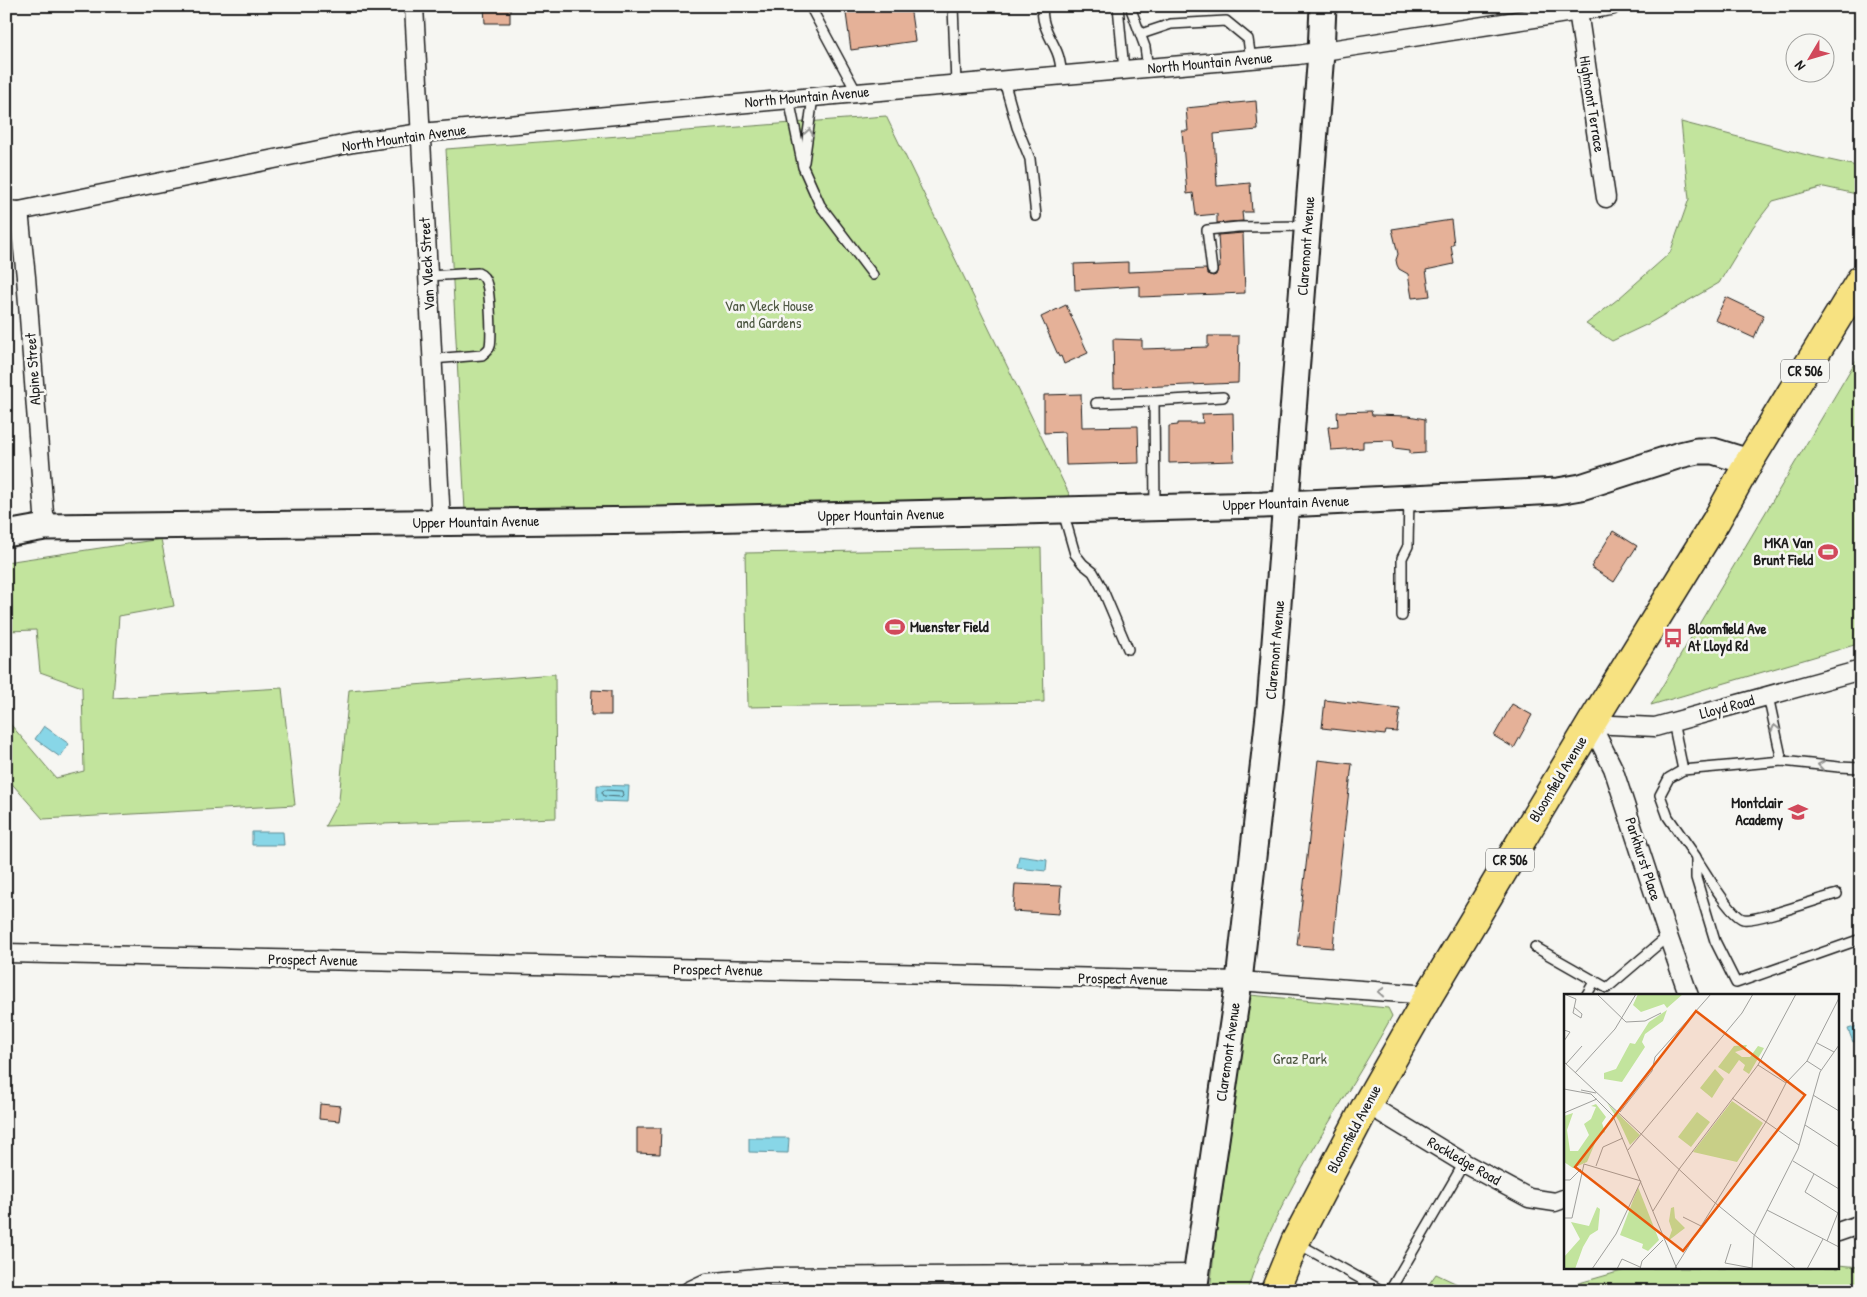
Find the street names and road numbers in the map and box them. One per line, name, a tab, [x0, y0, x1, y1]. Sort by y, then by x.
street label: North Mountain Avenue	[1147, 47, 1273, 78]
street label: Highmont Terrace	[1575, 54, 1610, 154]
street label: North Mountain Avenue	[744, 81, 870, 112]
street label: North Mountain Avenue	[341, 118, 467, 157]
street label: Claremont Avenue	[1292, 196, 1319, 296]
street label: Van Vleck Street	[414, 216, 439, 311]
street label: Alpine Street	[19, 331, 45, 406]
road number: CR 506	[1781, 360, 1829, 382]
street label: Upper Mountain Avenue	[1222, 490, 1350, 515]
street label: Upper Mountain Avenue	[817, 503, 945, 526]
street label: Upper Mountain Avenue	[412, 510, 540, 533]
street label: Claremont Avenue	[1260, 599, 1289, 700]
street label: Lloyd Road	[1697, 689, 1757, 724]
street label: Bloomfield Avenue	[1524, 732, 1592, 826]
street label: Parkhurst Place	[1620, 814, 1667, 903]
road number: CR 506	[1486, 848, 1534, 872]
street label: Prospect Avenue	[268, 948, 358, 971]
street label: Prospect Avenue	[673, 958, 763, 981]
street label: Prospect Avenue	[1078, 967, 1168, 990]
street label: Claremont Avenue	[1210, 1001, 1245, 1103]
street label: Bloomfield Avenue	[1321, 1081, 1386, 1177]
street label: Rockledge Road	[1424, 1131, 1505, 1190]

